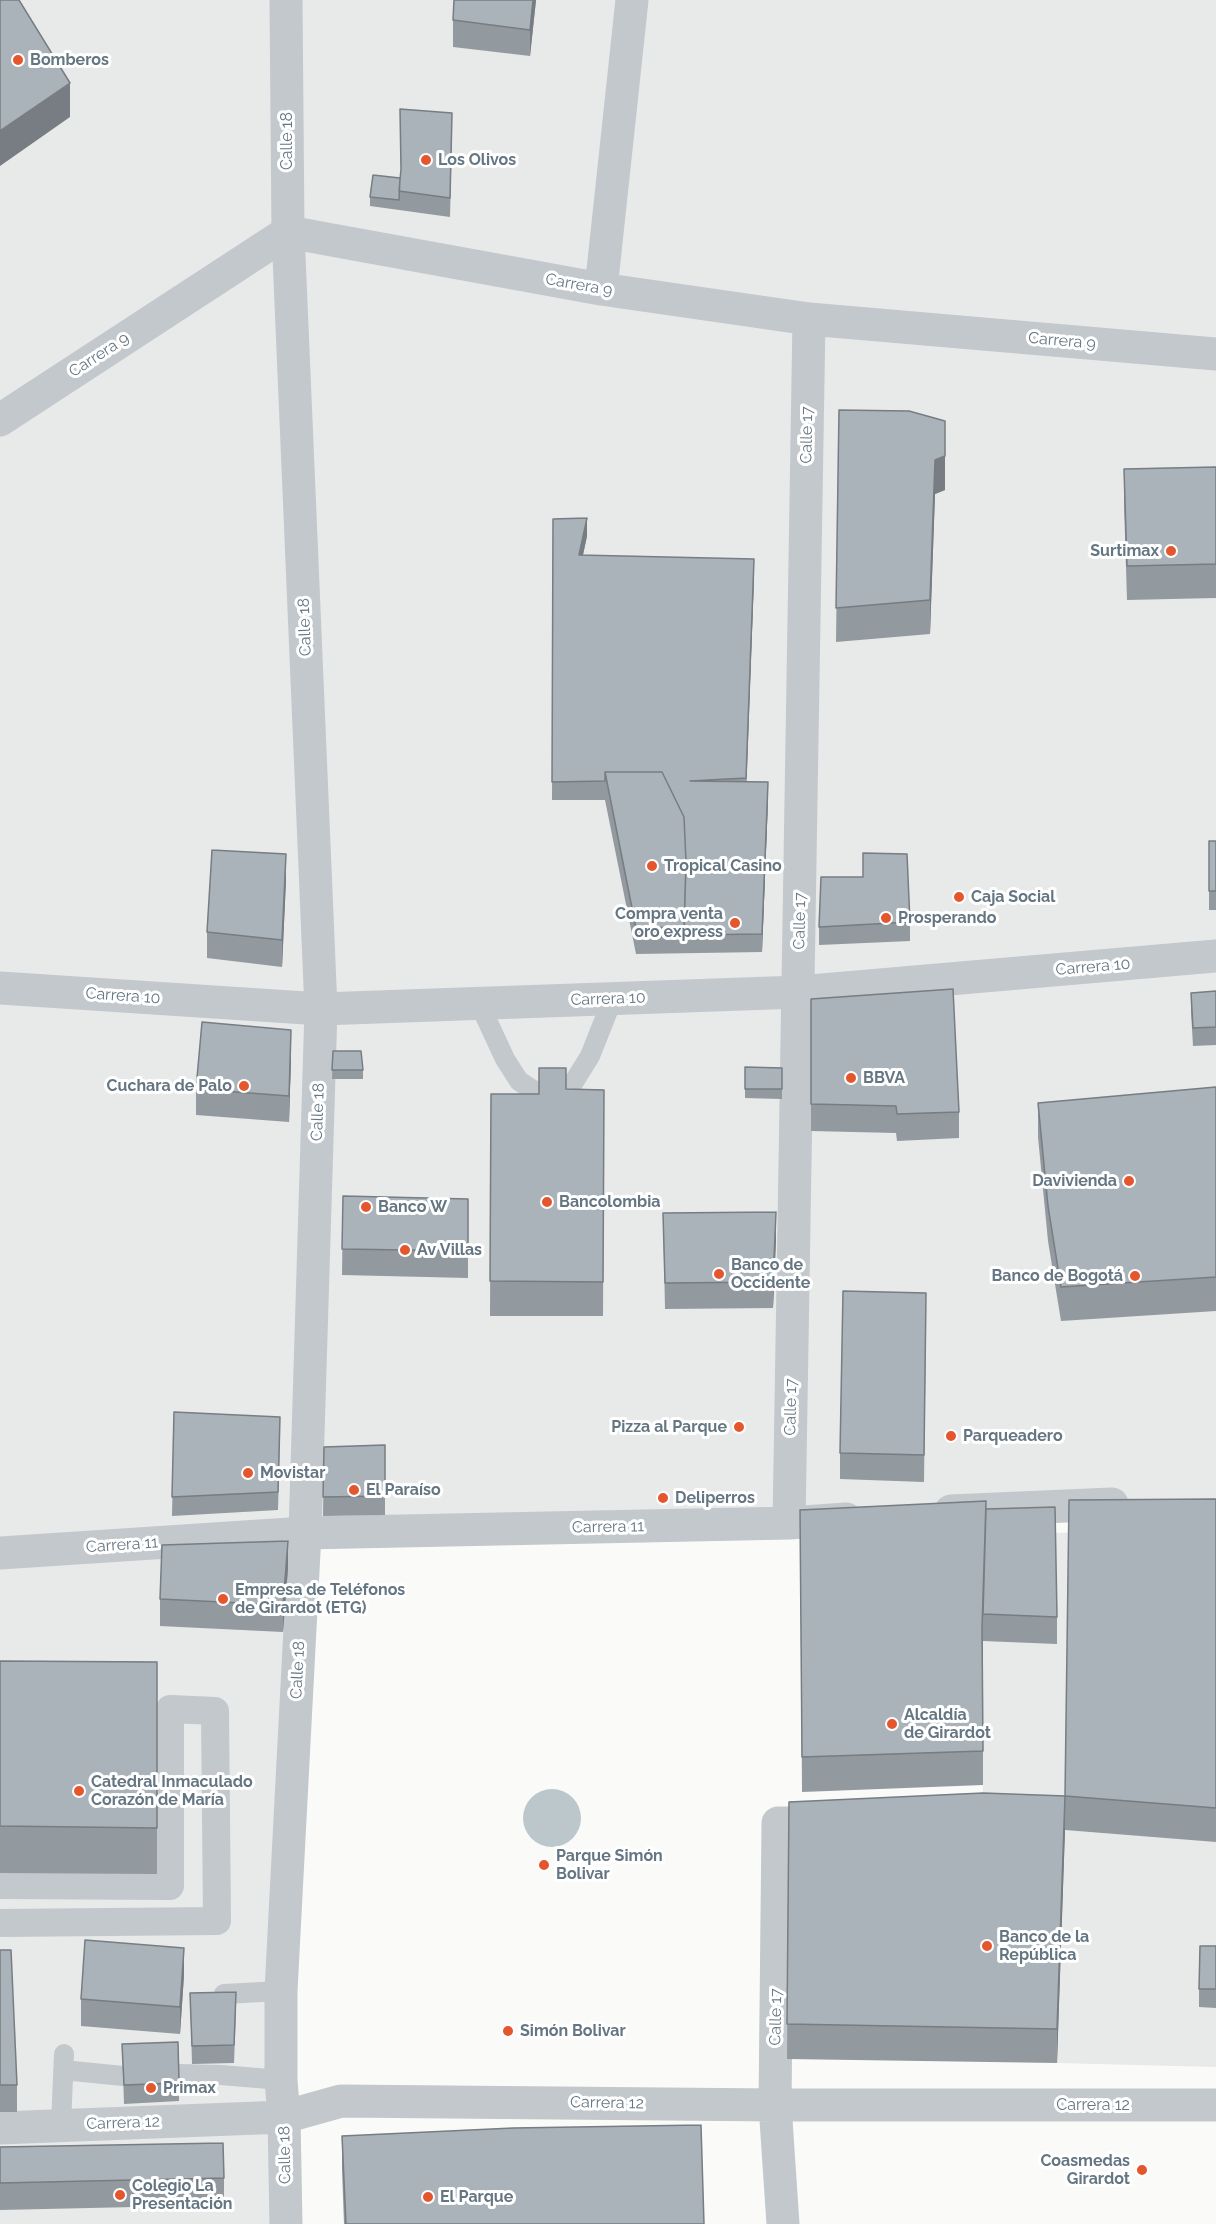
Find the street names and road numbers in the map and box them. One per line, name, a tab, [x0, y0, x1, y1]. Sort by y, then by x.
street label: Calle 18	[277, 112, 297, 170]
street label: Carrera 9	[544, 270, 614, 300]
street label: Carrera 9	[65, 328, 133, 382]
street label: Carrera 9	[1027, 328, 1097, 354]
street label: Calle 17	[797, 406, 817, 464]
street label: Calle 18	[294, 598, 316, 656]
street label: Calle 17	[790, 892, 810, 950]
street label: Carrera 10	[1055, 954, 1131, 980]
street label: Carrera 10	[85, 984, 161, 1008]
street label: Carrera 10	[570, 988, 646, 1010]
street label: Calle 18	[307, 1083, 329, 1141]
street label: Calle 17	[781, 1378, 801, 1436]
street label: Carrera 11	[572, 1517, 644, 1537]
street label: Carrera 11	[85, 1533, 159, 1557]
street label: Calle 18	[287, 1640, 309, 1700]
street label: Calle 17	[766, 1988, 786, 2046]
street label: Carrera 12	[570, 2093, 644, 2113]
street label: Carrera 12	[1056, 2095, 1130, 2115]
street label: Carrera 12	[86, 2112, 160, 2134]
street label: Calle 18	[275, 2126, 295, 2184]

